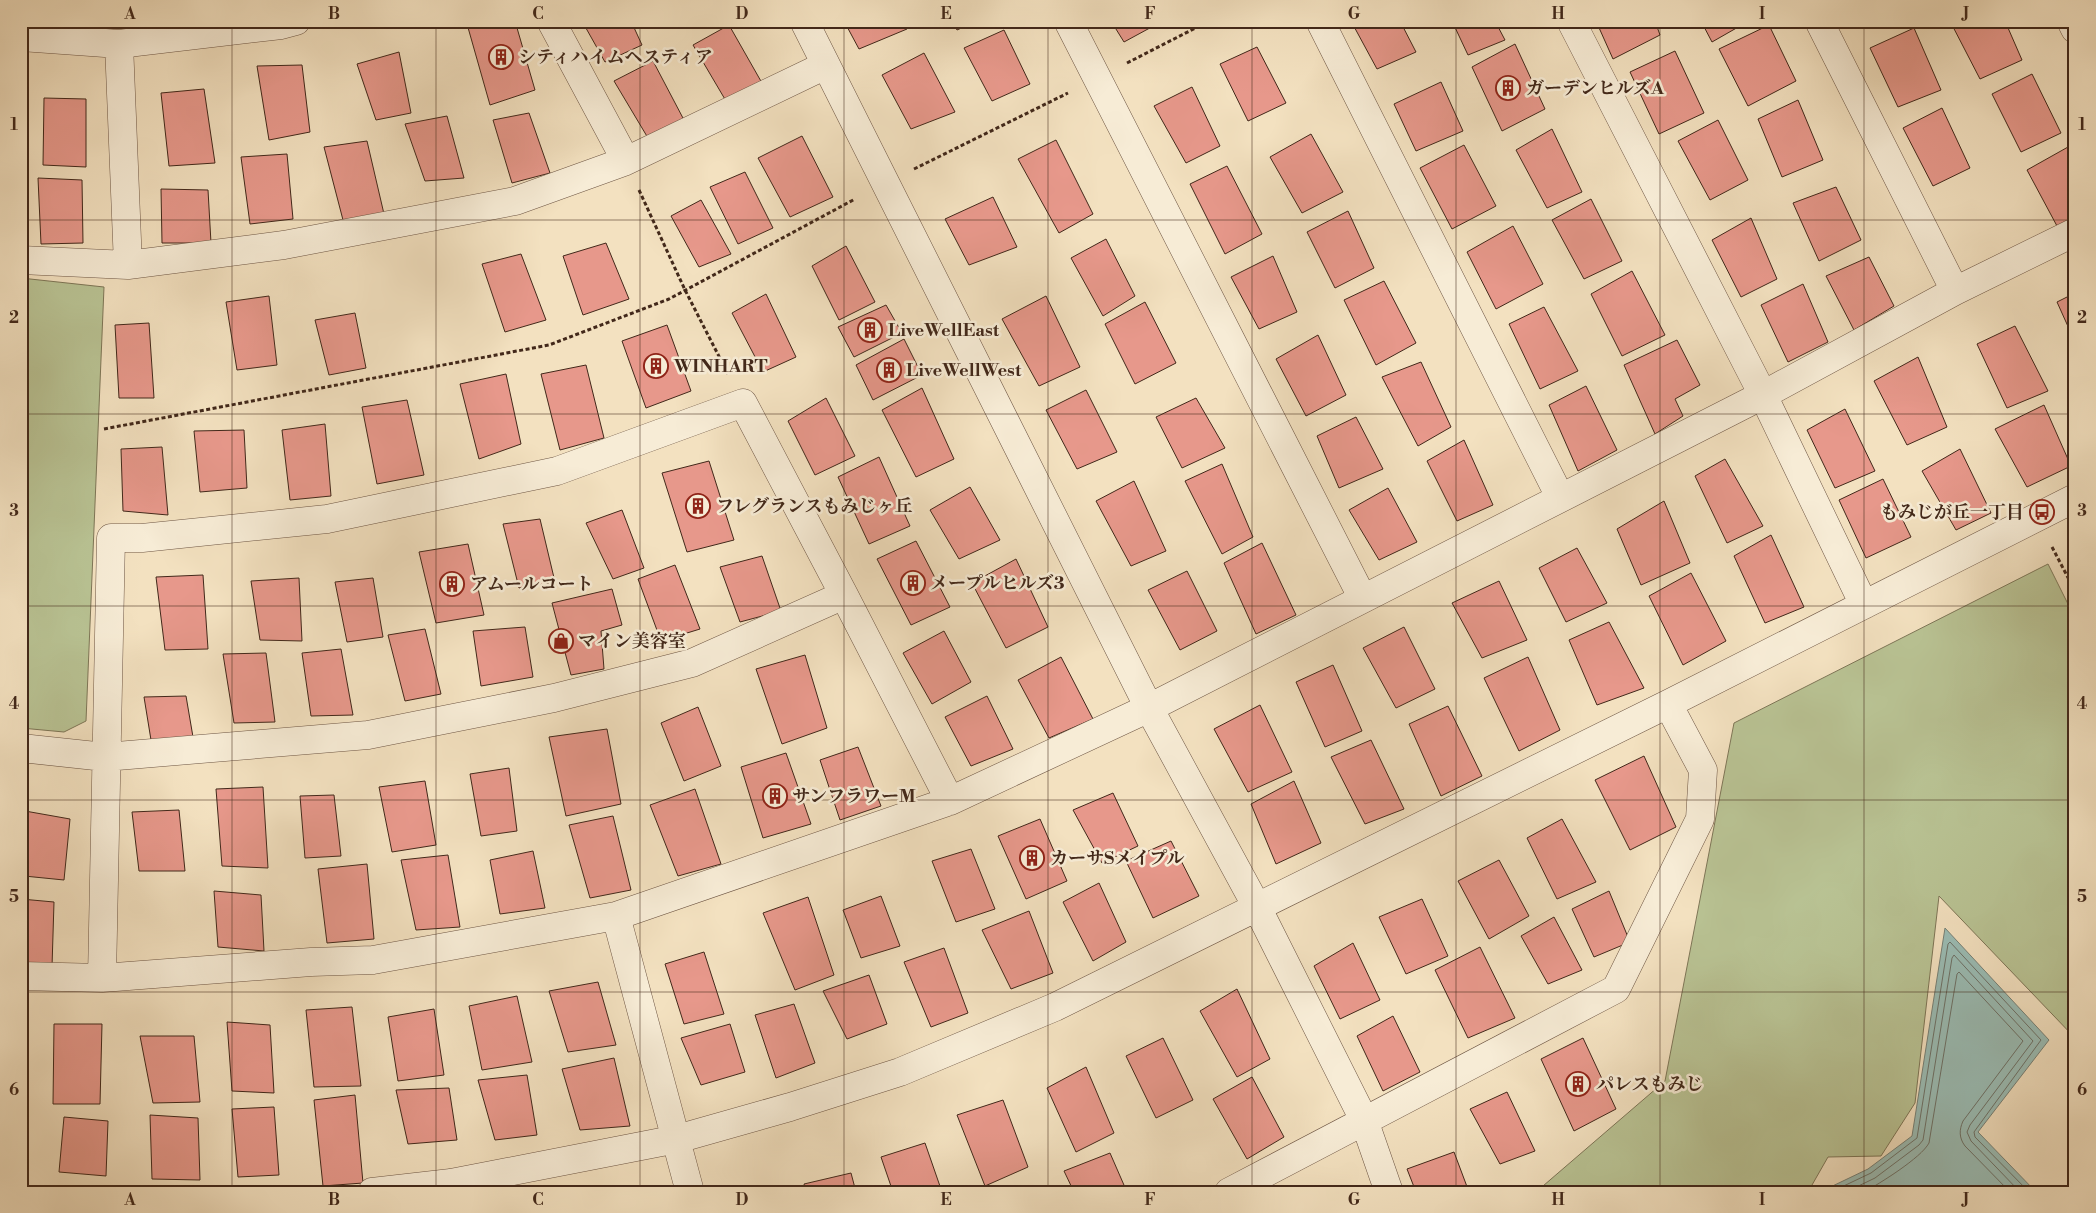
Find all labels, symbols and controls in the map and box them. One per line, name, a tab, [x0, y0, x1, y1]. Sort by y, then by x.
text: A	[123, 4, 136, 24]
text: B	[328, 4, 340, 24]
text: C	[532, 4, 544, 24]
text: D	[736, 4, 749, 24]
text: E	[940, 4, 952, 24]
text: F	[1144, 4, 1156, 24]
text: G	[1348, 4, 1361, 24]
text: H	[1551, 4, 1565, 24]
text: I	[1759, 4, 1765, 24]
text: J	[1961, 4, 1969, 24]
building icon: シティハイムヘスティア	[488, 44, 514, 70]
place label: シティハイムヘスティア	[518, 46, 713, 69]
building icon: ガーデンヒルズA	[1495, 75, 1521, 101]
place label: ガーデンヒルズA	[1526, 77, 1665, 100]
text: 1	[10, 115, 18, 135]
text: 1	[2078, 115, 2086, 135]
text: 2	[9, 308, 19, 328]
text: 2	[2077, 308, 2087, 328]
building icon: LiveWellEast	[857, 317, 883, 343]
place label: LiveWellEast	[888, 319, 1000, 342]
building icon: WINHART	[643, 353, 669, 379]
place label: WINHART	[673, 355, 768, 378]
building icon: LiveWellWest	[876, 357, 902, 383]
place label: LiveWellWest	[906, 359, 1022, 382]
building icon: フレグランスもみじヶ丘	[685, 493, 711, 519]
place label: フレグランスもみじヶ丘	[716, 495, 912, 518]
bus stop icon: もみじが丘一丁目	[2029, 499, 2055, 525]
text: 3	[9, 501, 19, 521]
place label: もみじが丘一丁目	[1880, 501, 2024, 524]
text: 3	[2077, 501, 2087, 521]
building icon: メープルヒルズ3	[900, 570, 926, 596]
building icon: アムールコート	[439, 571, 465, 597]
place label: メープルヒルズ3	[930, 572, 1065, 595]
place label: アムールコート	[470, 573, 593, 596]
shop icon: マイン美容室	[548, 628, 574, 654]
place label: マイン美容室	[578, 630, 686, 653]
text: 4	[9, 694, 20, 714]
text: 4	[2077, 694, 2088, 714]
building icon: サンフラワーM	[762, 783, 788, 809]
place label: サンフラワーM	[792, 785, 916, 808]
building icon: カーサSメイプル	[1019, 845, 1045, 871]
place label: カーサSメイプル	[1050, 847, 1185, 870]
text: 5	[9, 887, 19, 907]
text: 5	[2077, 887, 2087, 907]
building icon: パレスもみじ	[1565, 1071, 1591, 1097]
place label: パレスもみじ	[1596, 1073, 1703, 1096]
text: 6	[9, 1080, 19, 1100]
text: 6	[2077, 1080, 2087, 1100]
text: A	[123, 1190, 136, 1210]
text: B	[328, 1190, 340, 1210]
text: C	[532, 1190, 544, 1210]
text: D	[736, 1190, 749, 1210]
text: E	[940, 1190, 952, 1210]
text: F	[1144, 1190, 1156, 1210]
text: G	[1348, 1190, 1361, 1210]
text: H	[1551, 1190, 1565, 1210]
text: I	[1759, 1190, 1765, 1210]
text: J	[1961, 1190, 1969, 1210]

